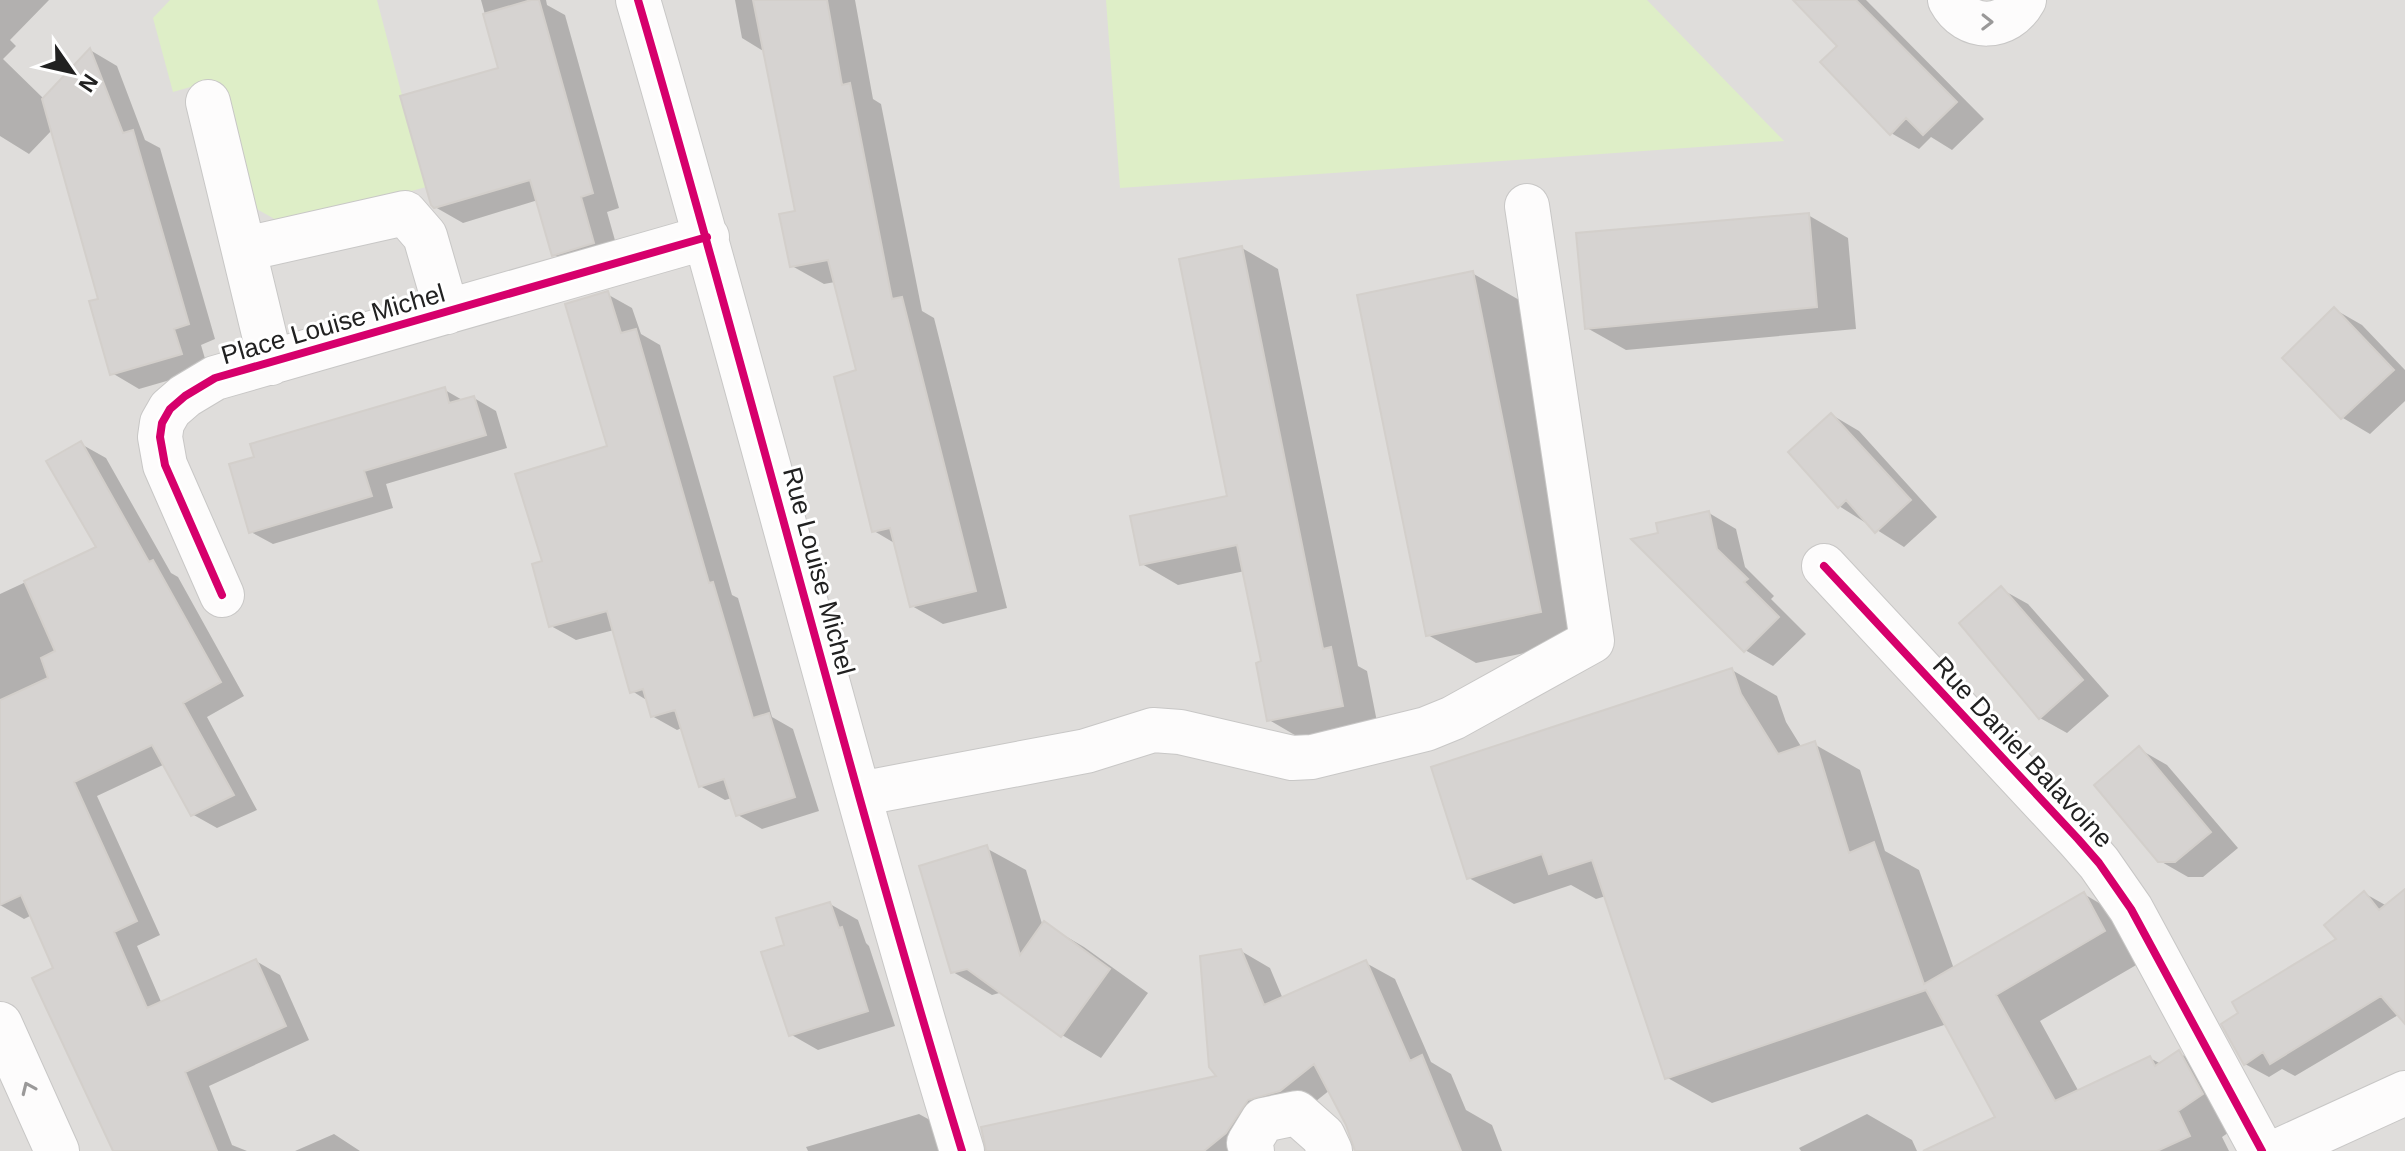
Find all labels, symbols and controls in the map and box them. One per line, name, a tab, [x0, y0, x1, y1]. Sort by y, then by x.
one-way arrow	[1981, 13, 1994, 31]
north arrow	[32, 32, 112, 112]
text: N	[73, 69, 103, 96]
street label: Place Louise Michel	[218, 278, 448, 370]
street label: Rue Louise Michel	[777, 464, 861, 678]
street label: Rue Daniel Balavoine	[1927, 650, 2119, 854]
one-way arrow	[22, 1081, 38, 1096]

